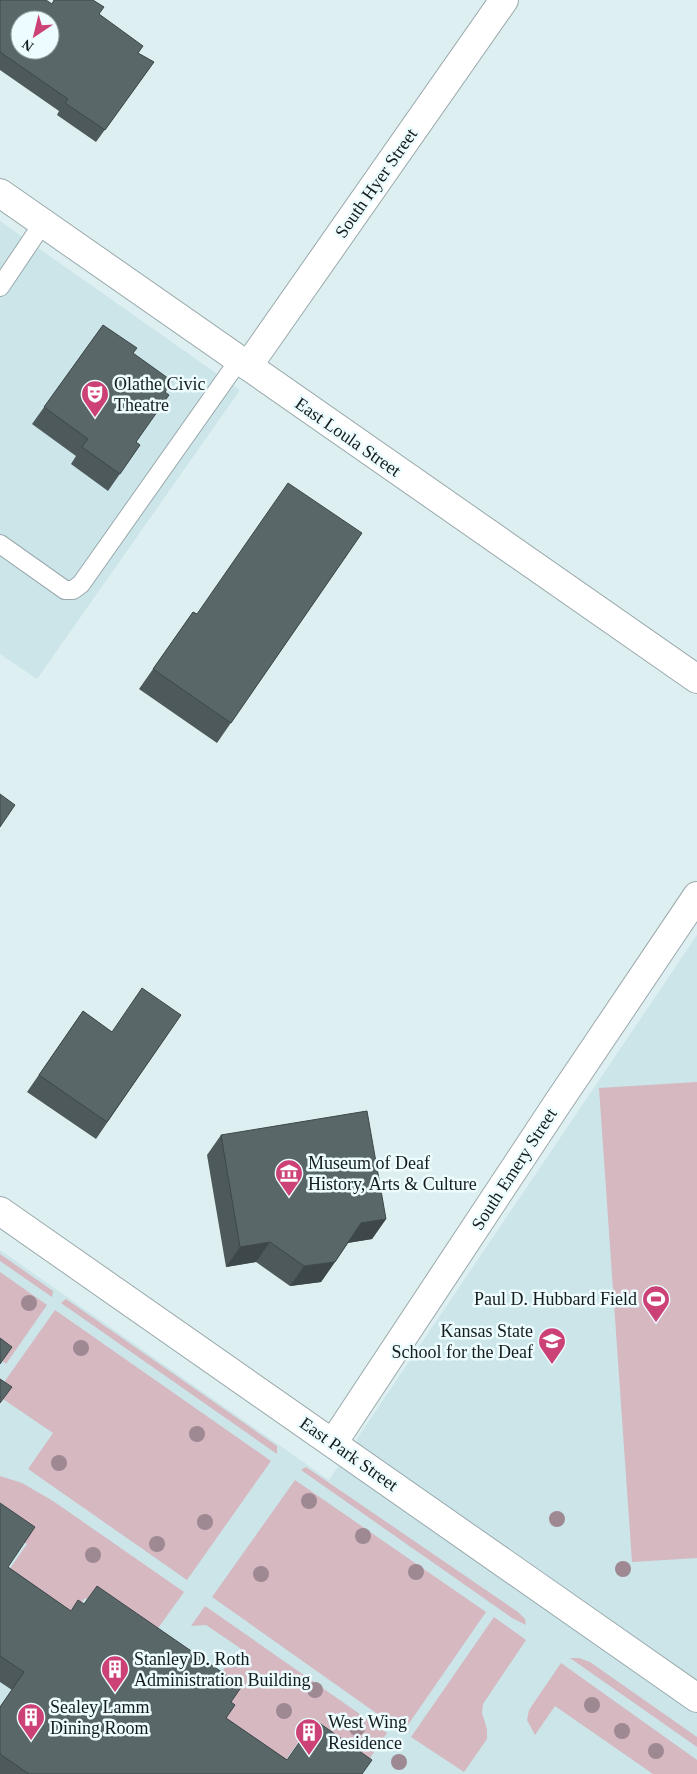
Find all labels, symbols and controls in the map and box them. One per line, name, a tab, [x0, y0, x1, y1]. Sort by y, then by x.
north arrow	[10, 10, 60, 60]
text: N	[19, 36, 36, 54]
street label: South Hyer Street	[331, 124, 421, 242]
place label: Olathe Civic Theatre	[114, 374, 205, 415]
theatre icon: Olathe Civic Theatre	[80, 379, 110, 418]
street label: East Loula Street	[291, 393, 405, 481]
street label: South Emery Street	[467, 1104, 561, 1234]
place label: Museum of Deaf History, Arts & Culture	[308, 1153, 477, 1194]
museum icon: Museum of Deaf History, Arts & Culture	[274, 1158, 304, 1197]
sports icon: Paul D. Hubbard Field	[641, 1284, 671, 1323]
place label: Paul D. Hubbard Field	[474, 1289, 637, 1309]
place label: Kansas State School for the Deaf	[392, 1321, 533, 1362]
school or university icon: Kansas State School for the Deaf	[537, 1326, 567, 1365]
street label: East Park Street	[296, 1413, 402, 1495]
place label: Stanley D. Roth Administration Building	[134, 1649, 311, 1690]
building icon: Stanley D. Roth Administration Building	[100, 1654, 130, 1693]
place label: Sealey Lamm Dining Room	[50, 1697, 149, 1738]
building icon: Sealey Lamm Dining Room	[16, 1702, 46, 1741]
place label: West Wing Residence	[328, 1712, 407, 1753]
building icon: West Wing Residence	[294, 1717, 324, 1756]

